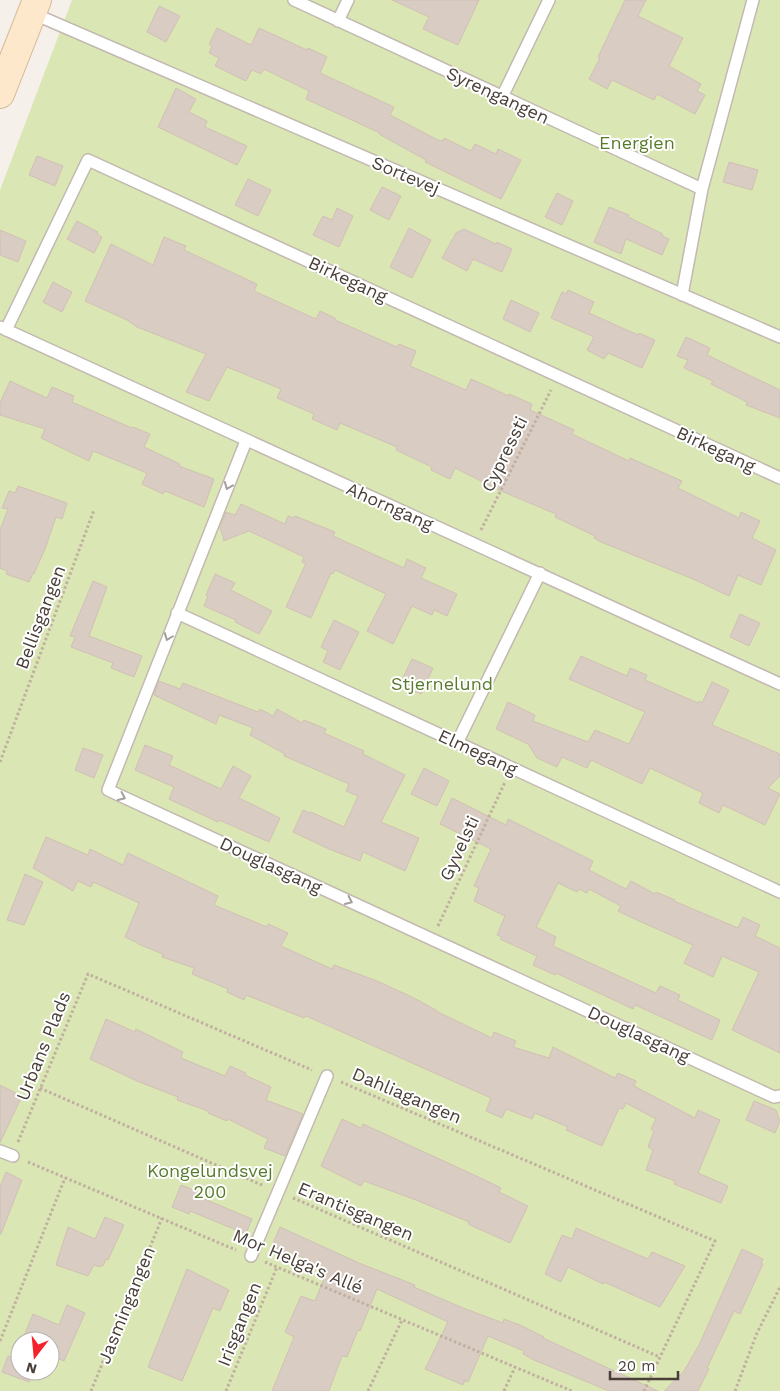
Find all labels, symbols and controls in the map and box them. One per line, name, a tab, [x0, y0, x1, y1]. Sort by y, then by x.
street label: Syrengangen	[443, 62, 553, 128]
park label: Energien	[599, 132, 675, 153]
street label: Sortevej	[369, 151, 443, 199]
street label: Birkegang	[305, 252, 391, 307]
street label: Cypressti	[477, 413, 531, 495]
street label: Birkegang	[673, 422, 759, 477]
street label: Ahorngang	[343, 478, 437, 535]
one-way arrow	[223, 481, 234, 490]
street label: Bellisgangen	[11, 562, 69, 672]
one-way arrow	[163, 632, 174, 641]
park label: Stjernelund	[391, 673, 493, 694]
street label: Elmegang	[435, 725, 521, 780]
one-way arrow	[117, 790, 126, 801]
street label: Gyvelsti	[435, 812, 483, 884]
street label: Douglasgang	[217, 832, 326, 898]
one-way arrow	[344, 895, 353, 906]
street label: Urbans Plads	[12, 988, 74, 1104]
street label: Douglasgang	[585, 1001, 694, 1067]
street label: Dahliagangen	[349, 1063, 465, 1127]
park label: Kongelundsvej 200	[147, 1160, 273, 1202]
street label: Erantisgangen	[295, 1177, 417, 1245]
street label: Mor Helga's Allé	[230, 1224, 366, 1298]
street label: Jasmingangen	[93, 1243, 159, 1367]
street label: Irisgangen	[213, 1279, 265, 1369]
north arrow	[10, 1331, 60, 1381]
scale bar	[610, 1348, 678, 1380]
text: 20 m	[618, 1357, 656, 1375]
text: N	[24, 1359, 39, 1378]

